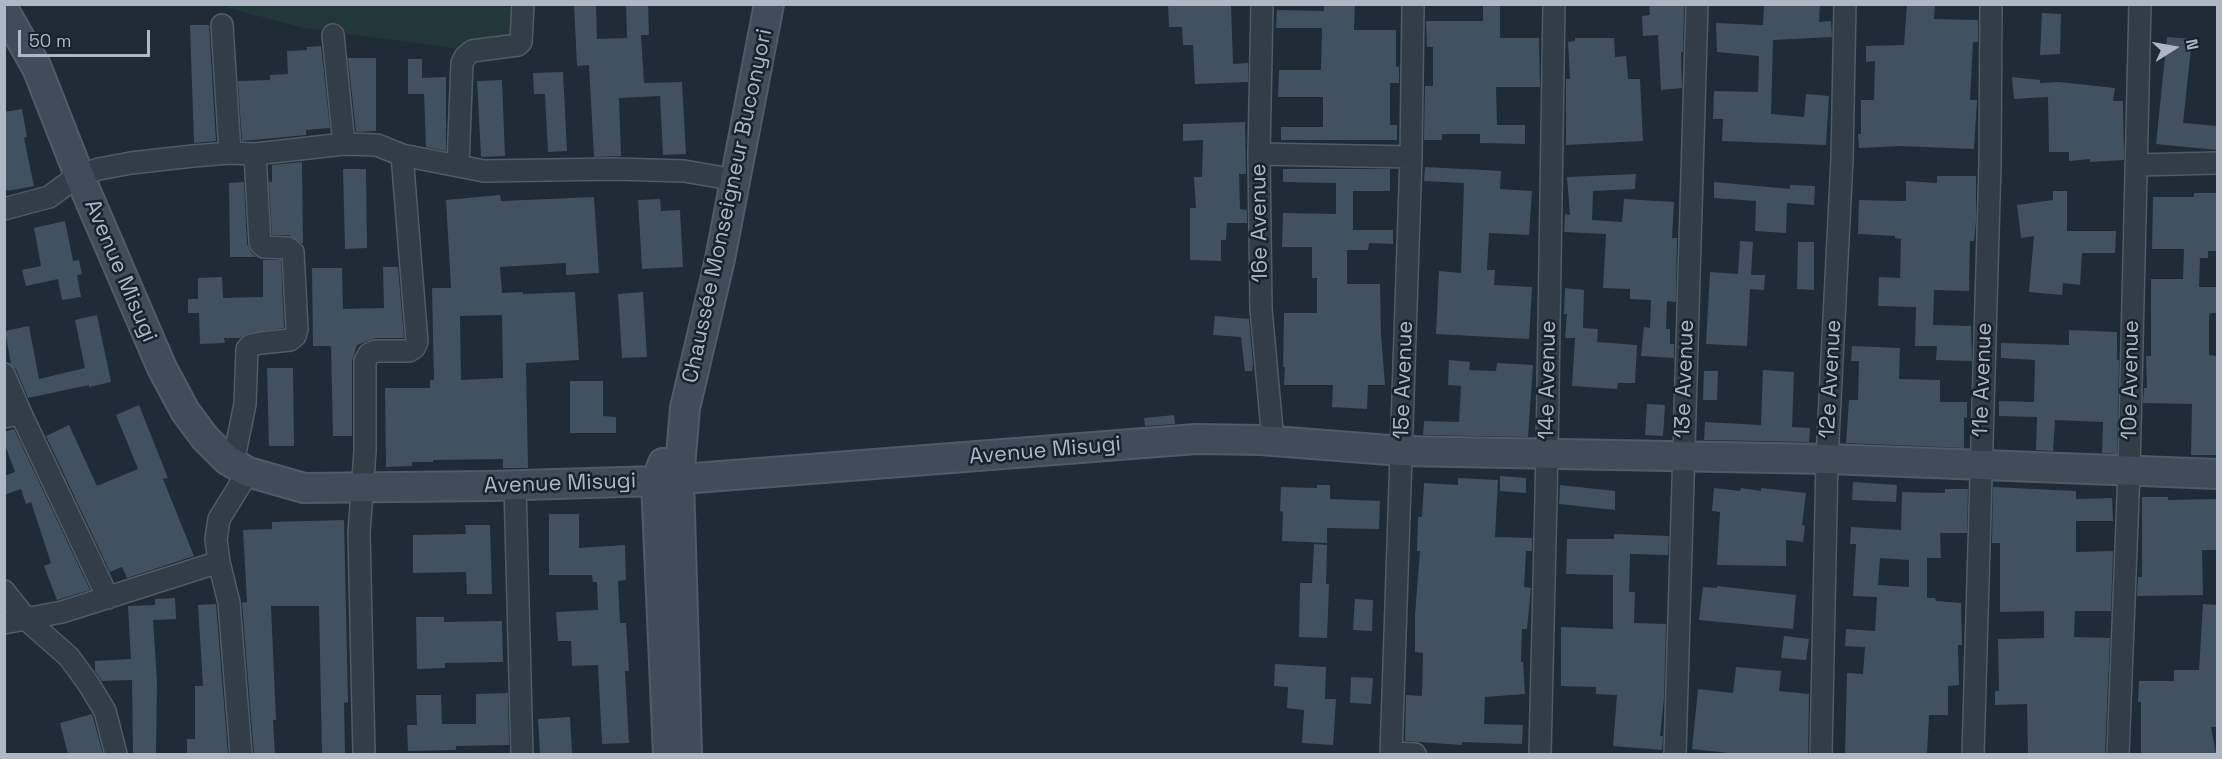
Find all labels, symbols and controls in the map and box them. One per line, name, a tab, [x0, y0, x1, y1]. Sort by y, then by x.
scale bar	[21, 18, 153, 56]
north arrow	[2144, 18, 2204, 78]
street label: Chaussée Monseigneur Buconyori	[678, 27, 778, 385]
text: 50 m	[29, 29, 71, 52]
text: N	[2181, 37, 2203, 52]
street label: 16e Avenue	[1246, 163, 1274, 283]
street label: Avenue Misugi	[78, 196, 162, 346]
street label: 13e Avenue	[1670, 319, 1700, 439]
street label: 12e Avenue	[1815, 319, 1847, 439]
street label: 15e Avenue	[1389, 320, 1419, 440]
street label: 14e Avenue	[1534, 320, 1562, 440]
street label: 10e Avenue	[2117, 320, 2145, 440]
street label: 11e Avenue	[1968, 322, 1998, 438]
street label: Avenue Misugi	[968, 431, 1122, 471]
street label: Avenue Misugi	[483, 468, 637, 500]

